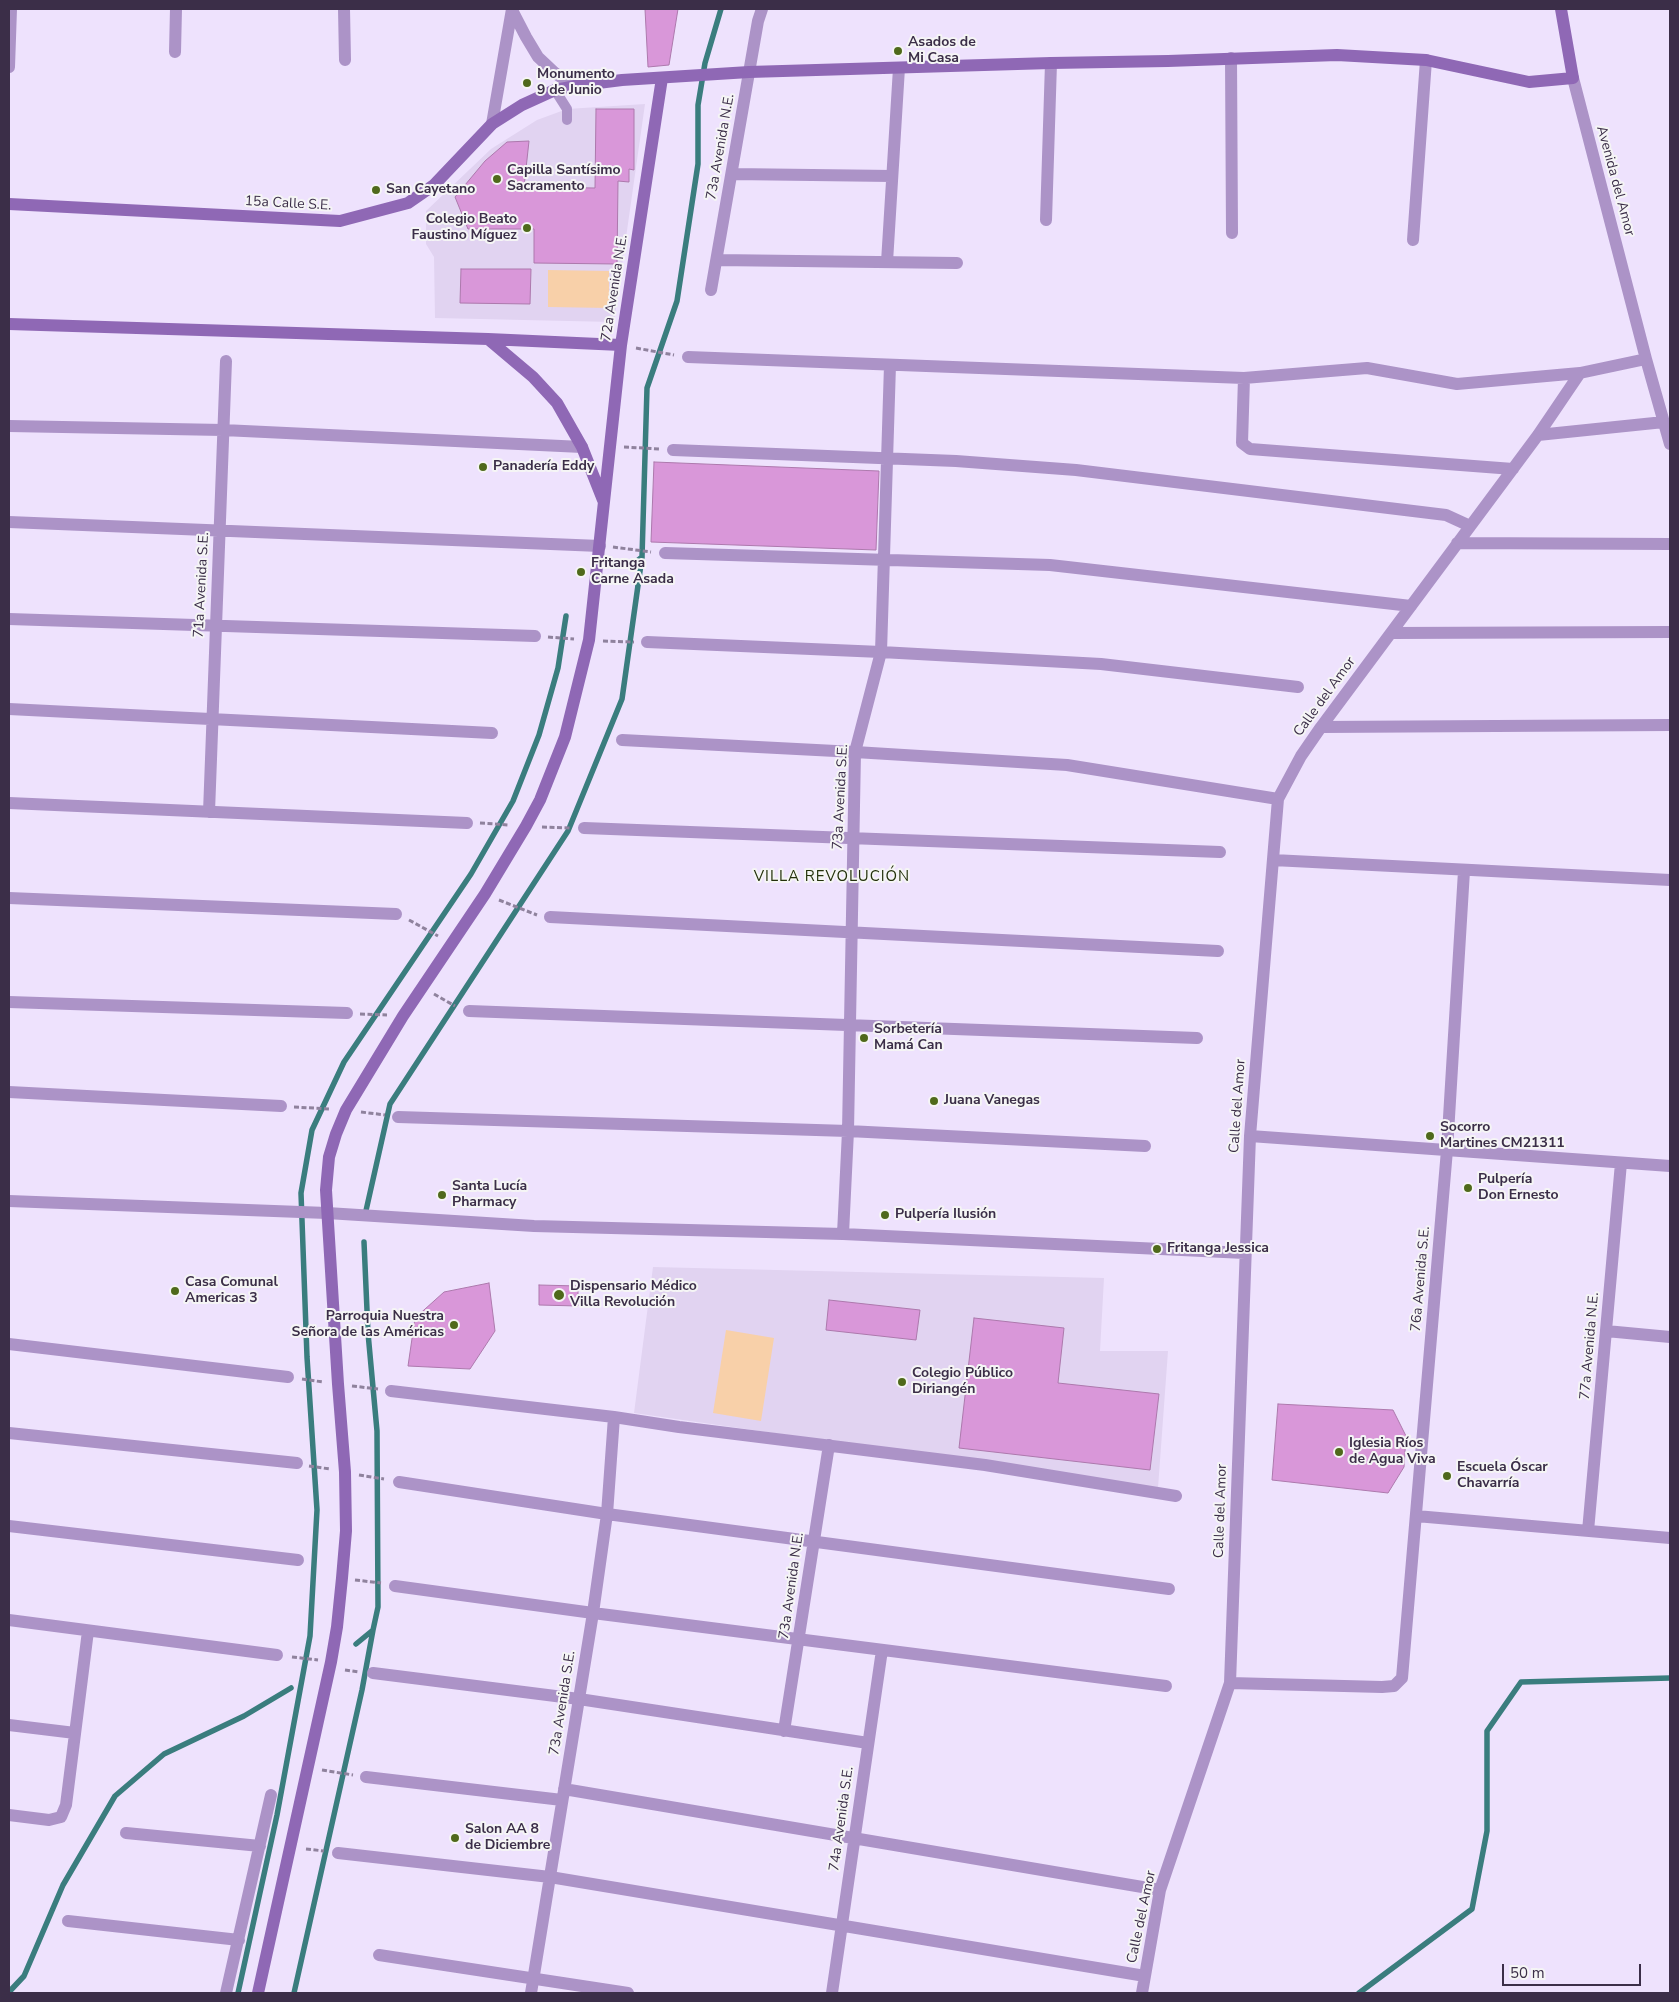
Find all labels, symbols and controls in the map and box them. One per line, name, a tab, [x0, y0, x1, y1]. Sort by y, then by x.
place label: Asados de Mi Casa	[908, 35, 976, 68]
marker: Asados de Mi Casa	[892, 45, 904, 57]
place label: Monumento 9 de Junio	[537, 67, 615, 100]
marker: Monumento 9 de Junio	[521, 77, 533, 89]
street label: 73a Avenida N.E.	[703, 93, 739, 201]
street label: Avenida del Amor	[1592, 124, 1638, 238]
place label: Capilla Santísimo Sacramento	[507, 163, 621, 196]
marker: Capilla Santísimo Sacramento	[491, 173, 503, 185]
place label: San Cayetano	[386, 182, 475, 198]
marker: San Cayetano	[370, 184, 382, 196]
street label: 15a Calle S.E.	[244, 193, 332, 215]
place label: Colegio Beato Faustino Míguez	[411, 212, 517, 244]
marker: Colegio Beato Faustino Míguez	[521, 222, 533, 234]
street label: 72a Avenida N.E.	[598, 234, 632, 342]
place label: Panadería Eddy	[493, 459, 594, 475]
marker: Panadería Eddy	[477, 461, 489, 473]
street label: 71a Avenida S.E.	[191, 532, 213, 638]
place label: Fritanga Carne Asada	[591, 556, 674, 588]
marker: Fritanga Carne Asada	[575, 566, 587, 578]
street label: Calle del Amor	[1291, 654, 1359, 740]
street label: 73a Avenida S.E.	[830, 744, 852, 850]
district label: VILLA REVOLUCIÓN	[752, 868, 912, 886]
place label: Sorbetería Mamá Can	[874, 1022, 943, 1054]
marker: Sorbetería Mamá Can	[858, 1032, 870, 1044]
street label: Calle del Amor	[1226, 1058, 1250, 1154]
place label: Juana Vanegas	[944, 1093, 1040, 1109]
marker: Juana Vanegas	[928, 1095, 940, 1107]
place label: Socorro Martines CM21311	[1440, 1120, 1565, 1152]
marker: Socorro Martines CM21311	[1424, 1130, 1436, 1142]
place label: Pulpería Don Ernesto	[1478, 1172, 1558, 1204]
place label: Santa Lucía Pharmacy	[452, 1179, 527, 1212]
marker: Pulpería Don Ernesto	[1462, 1182, 1474, 1194]
marker: Santa Lucía Pharmacy	[436, 1189, 448, 1201]
place label: Pulpería Ilusión	[895, 1207, 996, 1223]
marker: Pulpería Ilusión	[879, 1209, 891, 1221]
street label: 76a Avenida S.E.	[1408, 1226, 1434, 1332]
place label: Fritanga Jessica	[1167, 1241, 1269, 1257]
marker: Fritanga Jessica	[1151, 1243, 1163, 1255]
place label: Casa Comunal Americas 3	[185, 1275, 278, 1308]
place label: Dispensario Médico Villa Revolución	[570, 1279, 697, 1311]
marker: Casa Comunal Americas 3	[169, 1285, 181, 1297]
marker: Dispensario Médico Villa Revolución	[552, 1288, 566, 1302]
street label: 77a Avenida N.E.	[1577, 1292, 1603, 1400]
place label: Parroquia Nuestra Señora de las Américas	[292, 1309, 444, 1341]
marker: Parroquia Nuestra Señora de las Américas	[448, 1319, 460, 1331]
place label: Colegio Público Diriangén	[912, 1366, 1013, 1398]
marker: Colegio Público Diriangén	[896, 1376, 908, 1388]
place label: Iglesia Ríos de Agua Viva	[1349, 1436, 1436, 1468]
marker: Iglesia Ríos de Agua Viva	[1333, 1446, 1345, 1458]
place label: Escuela Óscar Chavarría	[1457, 1460, 1548, 1492]
street label: Calle del Amor	[1211, 1464, 1231, 1558]
marker: Escuela Óscar Chavarría	[1441, 1470, 1453, 1482]
street label: 73a Avenida N.E.	[776, 1532, 808, 1640]
street label: 73a Avenida S.E.	[546, 1649, 580, 1757]
street label: 74a Avenida S.E.	[826, 1765, 858, 1873]
place label: Salon AA 8 de Diciembre	[465, 1822, 550, 1854]
marker: Salon AA 8 de Diciembre	[449, 1832, 461, 1844]
street label: Calle del Amor	[1124, 1869, 1160, 1965]
scale bar	[1504, 1954, 1643, 1986]
text: 50 m	[1510, 1963, 1545, 1983]

